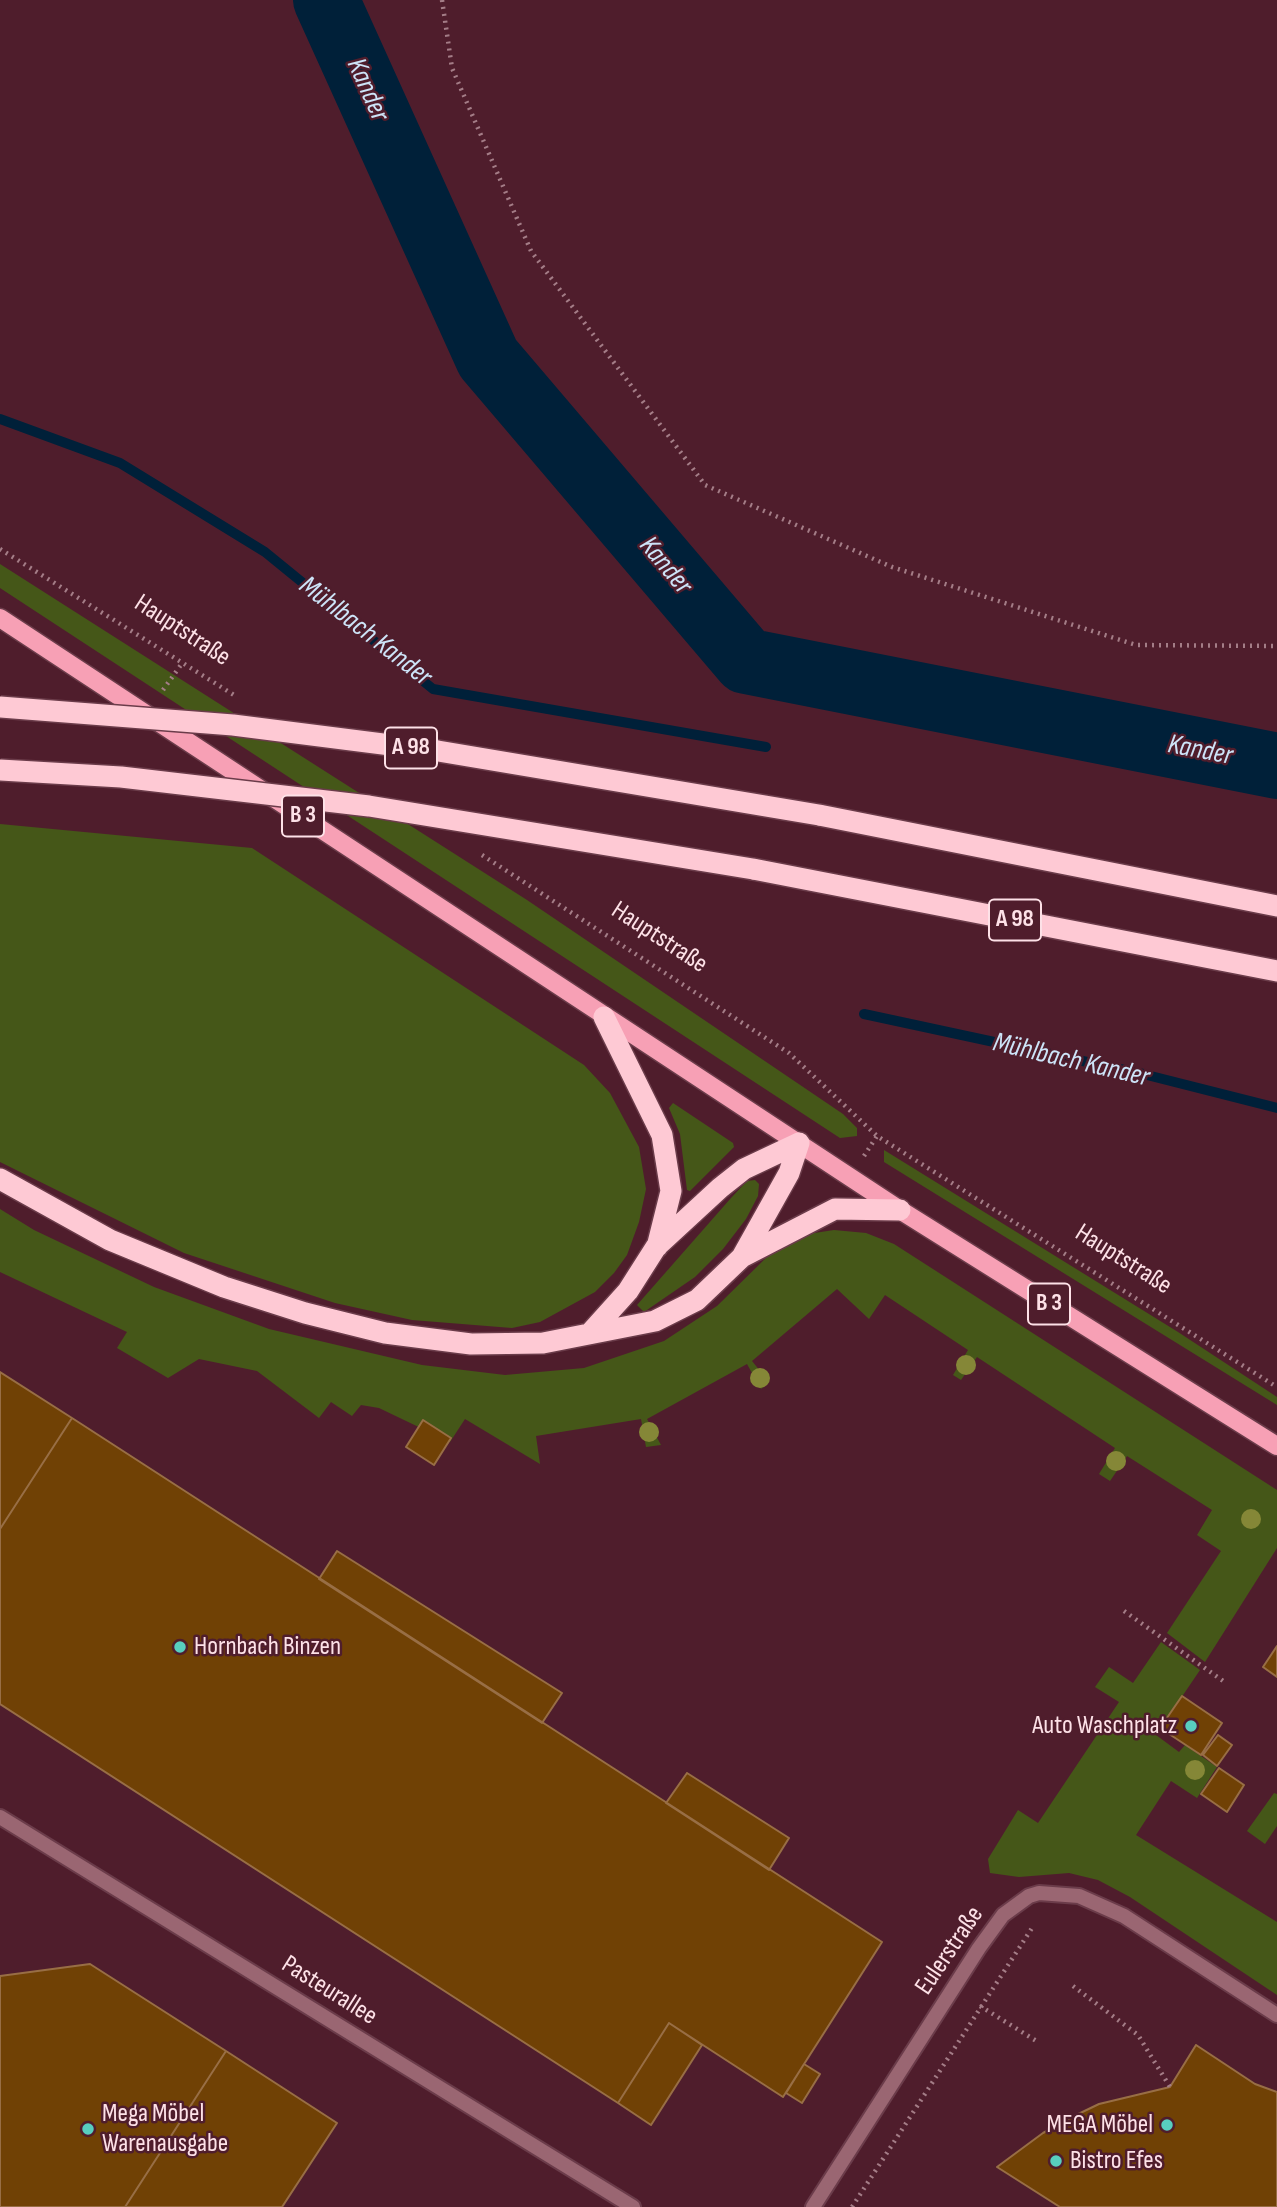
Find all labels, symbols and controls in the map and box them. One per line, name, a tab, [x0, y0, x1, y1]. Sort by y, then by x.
water label: Kander	[338, 53, 396, 127]
water label: Kander	[631, 530, 699, 602]
water label: Mühlbach Kander	[292, 570, 438, 694]
street label: Hauptstraße	[128, 588, 236, 674]
road number: A 98	[385, 728, 437, 768]
water label: Kander	[1165, 728, 1235, 774]
road number: B 3	[282, 796, 324, 836]
street label: Hauptstraße	[605, 895, 713, 981]
road number: A 98	[989, 900, 1041, 940]
water label: Mühlbach Kander	[989, 1027, 1153, 1095]
street label: Hauptstraße	[1069, 1218, 1177, 1302]
road number: B 3	[1028, 1284, 1070, 1324]
place label: Hornbach Binzen	[194, 1631, 341, 1663]
marker: Hornbach Binzen	[172, 1639, 188, 1655]
place label: Auto Waschplatz	[1032, 1710, 1177, 1742]
marker: Auto Waschplatz	[1183, 1718, 1199, 1734]
street label: Eulerstraße	[909, 1901, 991, 2001]
street label: Pasteurallee	[276, 1950, 382, 2032]
place label: Mega Möbel Warenausgabe	[102, 2098, 228, 2160]
place label: MEGA Möbel	[1047, 2109, 1153, 2141]
marker: MEGA Möbel	[1159, 2117, 1175, 2133]
marker: Mega Möbel Warenausgabe	[80, 2121, 96, 2137]
place label: Bistro Efes	[1070, 2145, 1163, 2177]
marker: Bistro Efes	[1048, 2153, 1064, 2169]

